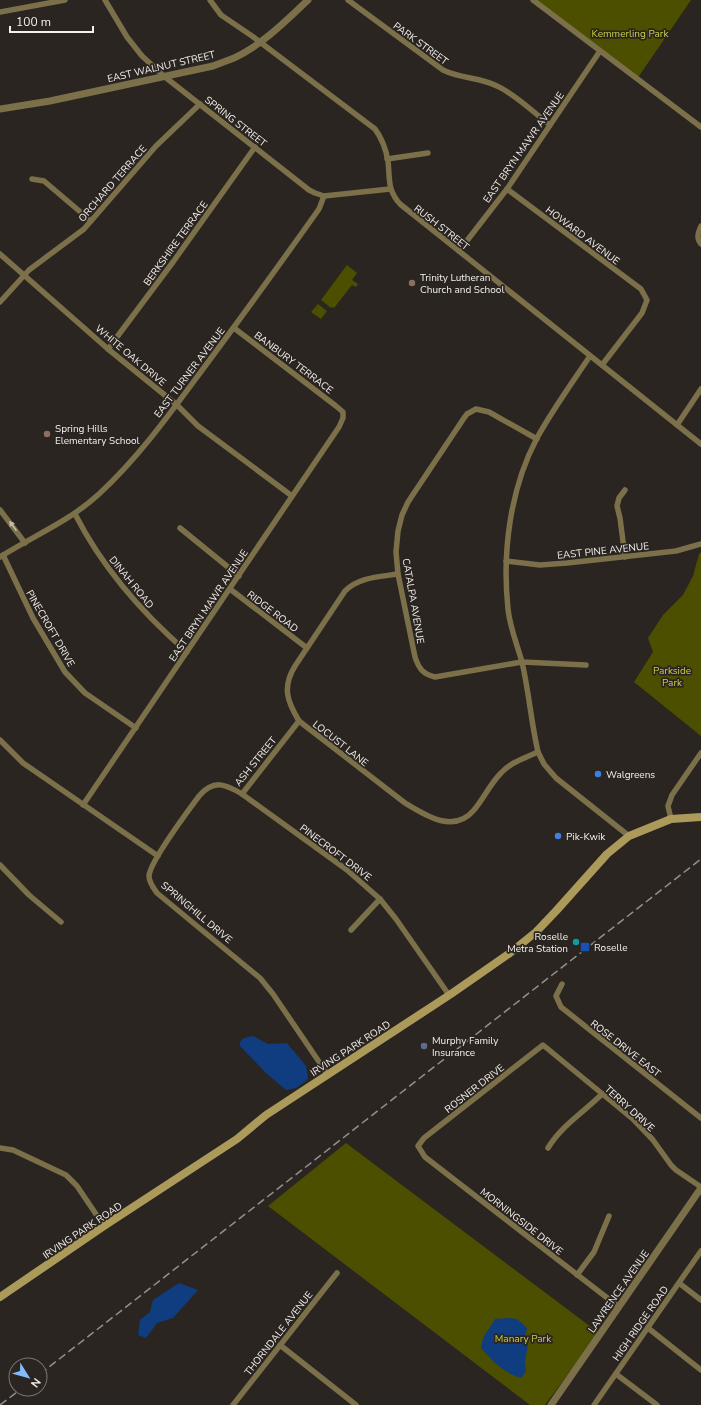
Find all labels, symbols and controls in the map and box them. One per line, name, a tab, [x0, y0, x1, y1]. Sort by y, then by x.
scale bar	[10, 8, 93, 34]
text: 100 m	[16, 14, 51, 30]
street label: PARK STREET	[390, 19, 451, 68]
park label: Kemmerling Park	[592, 27, 669, 41]
street label: EAST WALNUT STREET	[106, 48, 216, 86]
street label: EAST BRYN MAWR AVENUE	[480, 89, 568, 206]
street label: SPRING STREET	[201, 93, 269, 150]
street label: ORCHARD TERRACE	[75, 142, 150, 225]
street label: BERKSHIRE TERRACE	[140, 198, 211, 289]
street label: RUSH STREET	[411, 202, 472, 254]
street label: HOWARD AVENUE	[542, 203, 622, 268]
place label: Trinity Lutheran Church and School	[420, 271, 504, 297]
marker: Trinity Lutheran Church and School	[407, 278, 417, 288]
street label: WHITE OAK DRIVE	[92, 322, 169, 390]
street label: EAST TURNER AVENUE	[151, 324, 229, 421]
street label: BANBURY TERRACE	[251, 328, 336, 397]
place label: Spring Hills Elementary School	[55, 422, 140, 448]
marker: Spring Hills Elementary School	[42, 429, 52, 439]
one-way arrow	[9, 521, 17, 531]
street label: EAST PINE AVENUE	[557, 539, 650, 563]
street label: EAST BRYN MAWR AVENUE	[166, 547, 252, 664]
street label: DINAH ROAD	[106, 553, 157, 612]
street label: CATALPA AVENUE	[399, 557, 427, 645]
street label: PINECROFT DRIVE	[22, 587, 78, 670]
street label: RIDGE ROAD	[244, 588, 301, 636]
park label: Parkside Park	[653, 664, 691, 690]
street label: LOCUST LANE	[310, 718, 371, 770]
street label: ASH STREET	[232, 734, 280, 789]
place label: Walgreens	[606, 768, 655, 782]
marker: Walgreens	[593, 769, 603, 779]
street label: PINECROFT DRIVE	[297, 821, 374, 885]
place label: Pik-Kwik	[566, 830, 606, 844]
marker: Pik-Kwik	[553, 831, 563, 841]
street label: SPRINGHILL DRIVE	[158, 879, 235, 947]
place label: Roselle Metra Station	[507, 930, 568, 956]
marker: Roselle Metra Station	[571, 937, 581, 947]
marker: Roselle	[579, 941, 591, 953]
place label: Roselle	[594, 941, 627, 955]
street label: ROSE DRIVE EAST	[587, 1017, 663, 1081]
street label: IRVING PARK ROAD	[308, 1018, 393, 1080]
place label: Murphy Family Insurance	[432, 1034, 499, 1060]
marker: Murphy Family Insurance	[419, 1041, 429, 1051]
street label: ROSNER DRIVE	[442, 1061, 508, 1117]
street label: TERRY DRIVE	[601, 1082, 658, 1135]
street label: MORNINGSIDE DRIVE	[477, 1185, 566, 1259]
street label: IRVING PARK ROAD	[40, 1199, 125, 1263]
street label: LAWRENCE AVENUE	[585, 1247, 653, 1336]
street label: HIGH RIDGE ROAD	[610, 1283, 672, 1364]
street label: THORNDALE AVENUE	[241, 1288, 316, 1379]
park label: Manary Park	[495, 1332, 552, 1346]
north arrow	[8, 1357, 48, 1397]
text: N	[27, 1375, 44, 1391]

